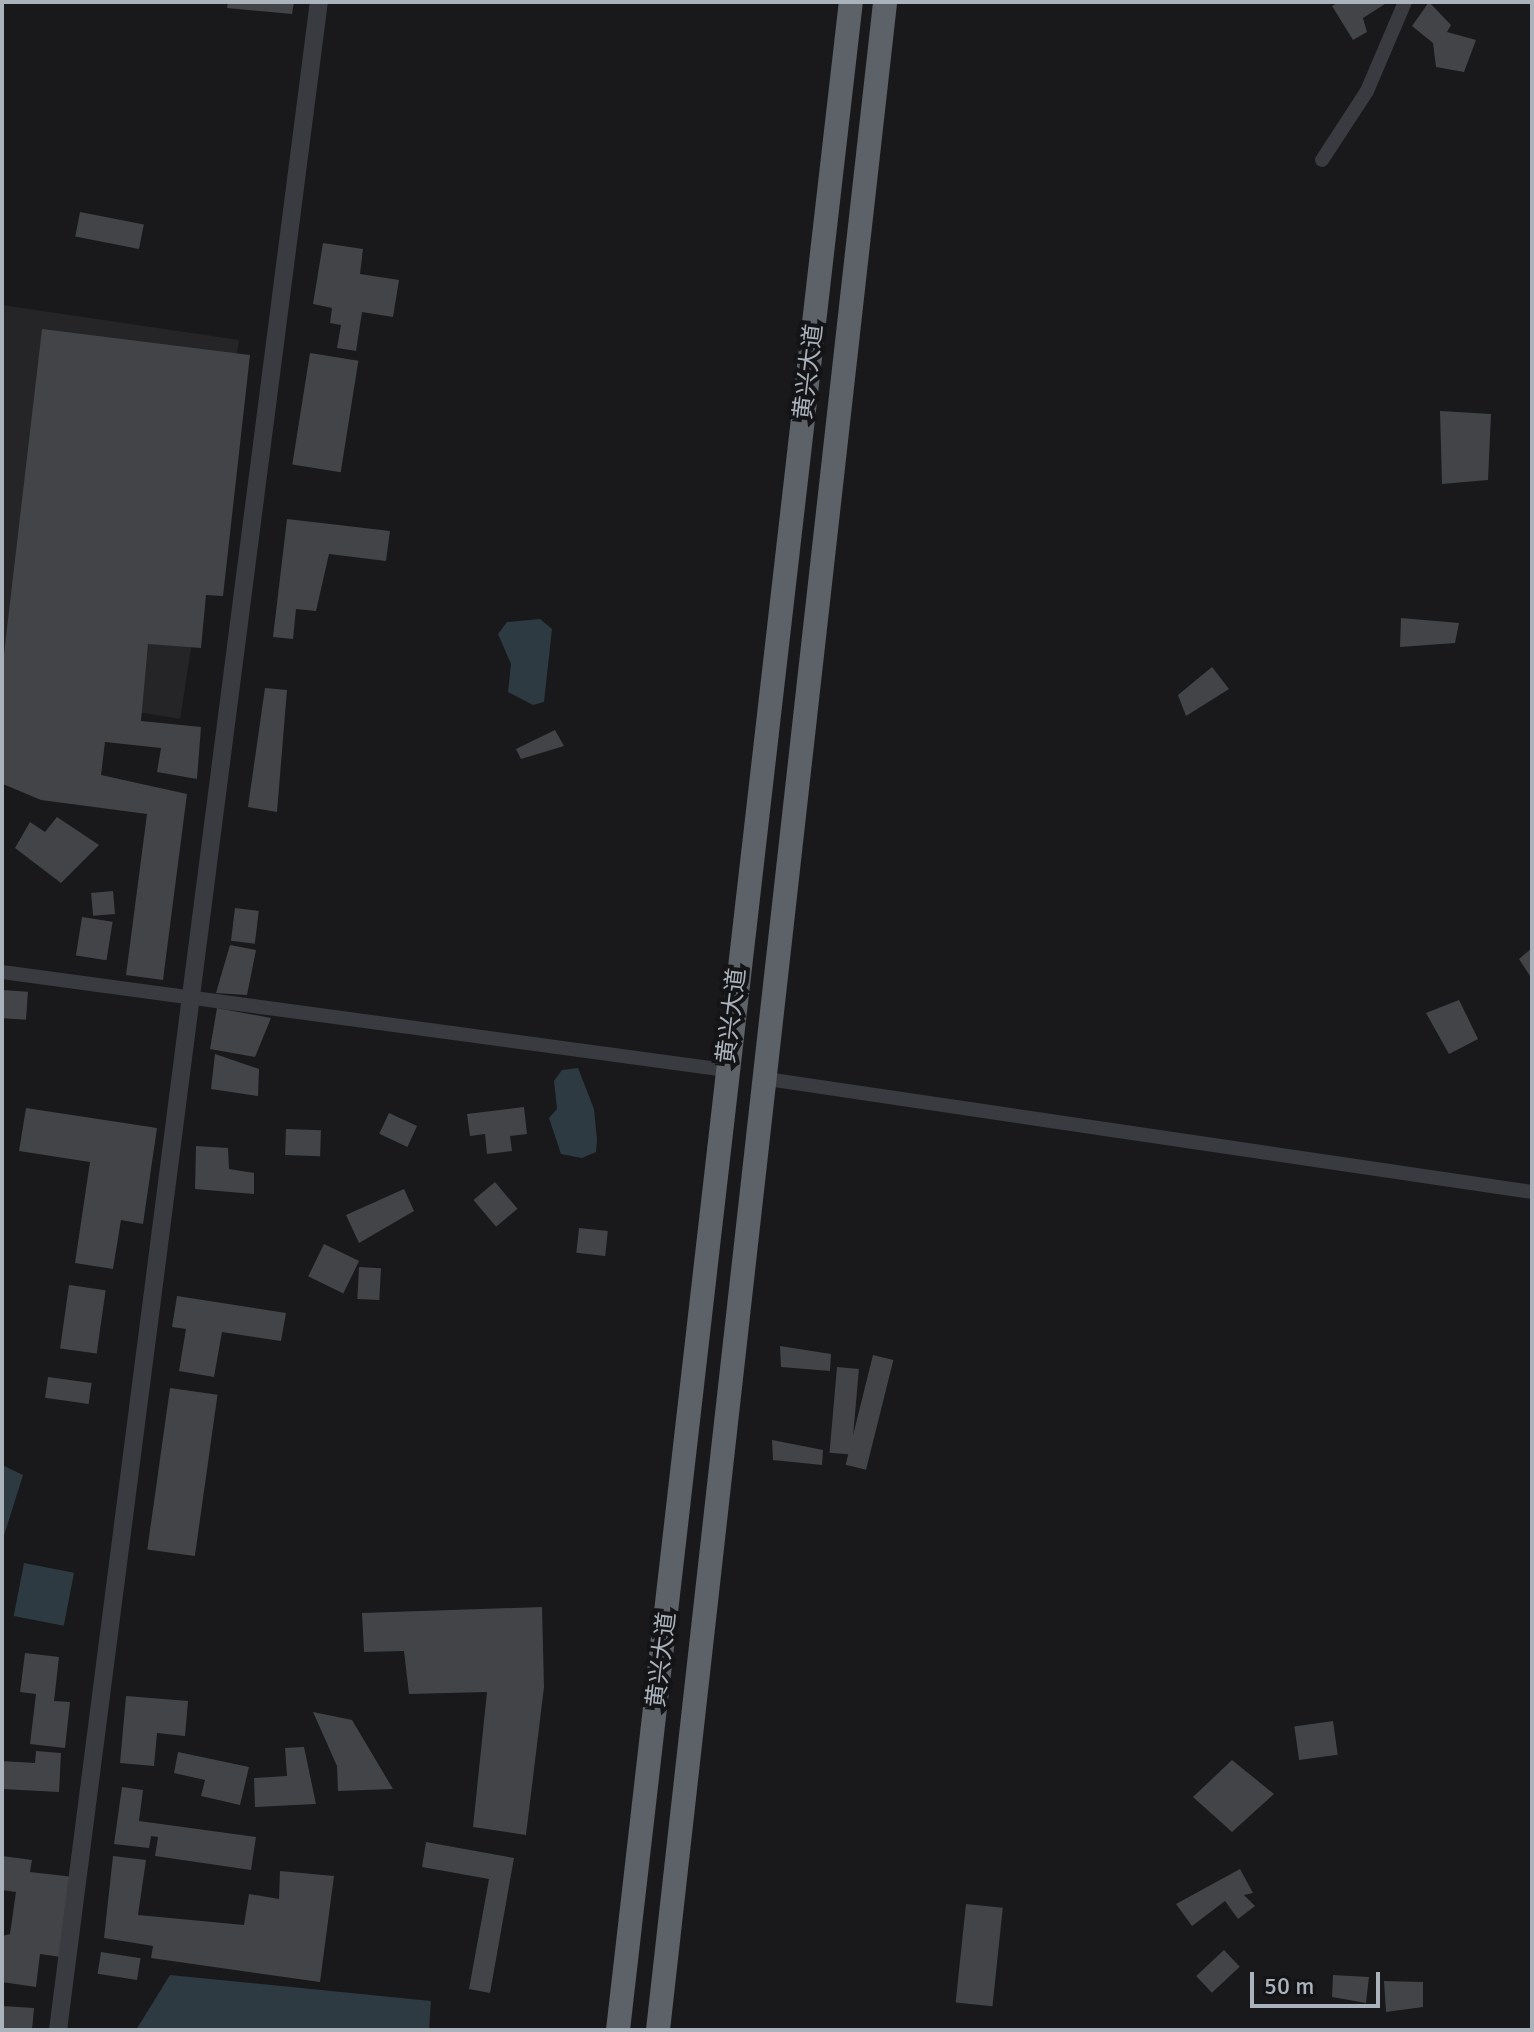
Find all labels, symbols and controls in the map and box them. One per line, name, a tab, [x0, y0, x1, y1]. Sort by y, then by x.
street label: 黄兴大道	[789, 323, 829, 421]
street label: 黄兴大道	[712, 967, 752, 1065]
street label: 黄兴大道	[642, 1611, 682, 1709]
scale bar	[1254, 1956, 1384, 2006]
text: 50 m	[1264, 1971, 1314, 2001]

